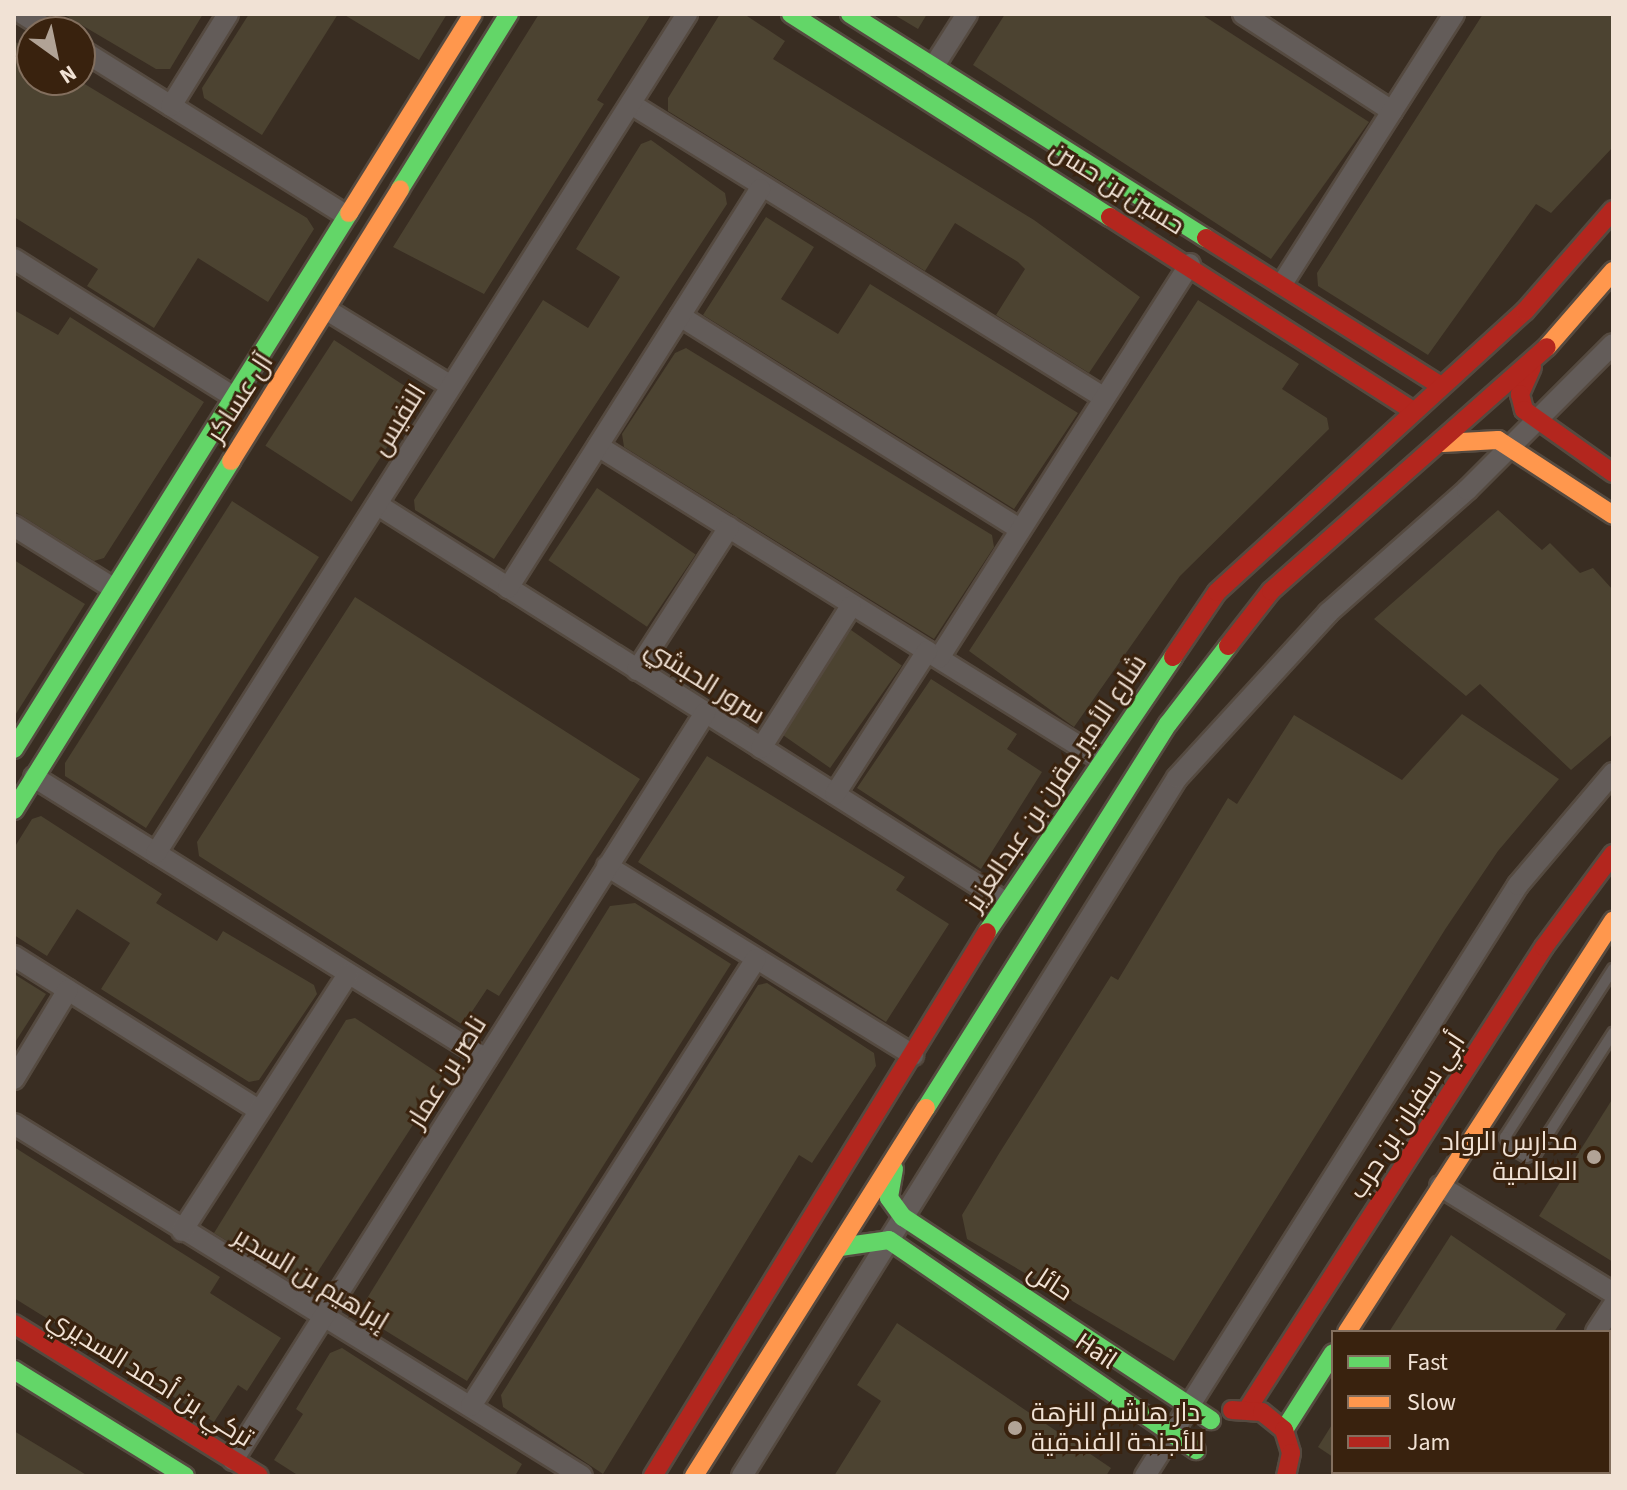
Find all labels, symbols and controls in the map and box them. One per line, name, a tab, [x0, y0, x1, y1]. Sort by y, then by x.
north arrow	[16, 16, 96, 96]
text: N	[53, 57, 83, 92]
street label: حسين بن حسن	[1044, 134, 1190, 242]
street label: آل عساكر	[200, 348, 280, 448]
street label: النفيس	[365, 378, 433, 462]
street label: سرور الحبشي	[639, 633, 771, 731]
street label: شارع الأمير مقرن بن عبدالعزيز	[958, 649, 1154, 917]
street label: ناصر بن عمار	[400, 1010, 494, 1134]
street label: أبي سفيان بن حرب	[1342, 1027, 1472, 1205]
place label: مدارس الرواد العالمية	[1441, 1126, 1578, 1188]
marker: مدارس الرواد العالمية	[1585, 1148, 1603, 1166]
street label: إبراهيم بن السدير	[228, 1221, 394, 1337]
street label: حائل	[1022, 1256, 1078, 1308]
street label: تركي بن أحمد السديري	[42, 1302, 258, 1454]
street label: Hail	[1069, 1326, 1123, 1376]
legend	[1331, 1330, 1611, 1474]
text: Fast	[1407, 1345, 1448, 1380]
text: Slow	[1407, 1385, 1456, 1420]
place label: دار هاشم النزهة للأجنحة الفندقية	[1031, 1397, 1204, 1458]
marker: دار هاشم النزهة للأجنحة الفندقية	[1006, 1419, 1024, 1437]
text: Jam	[1407, 1425, 1451, 1460]

